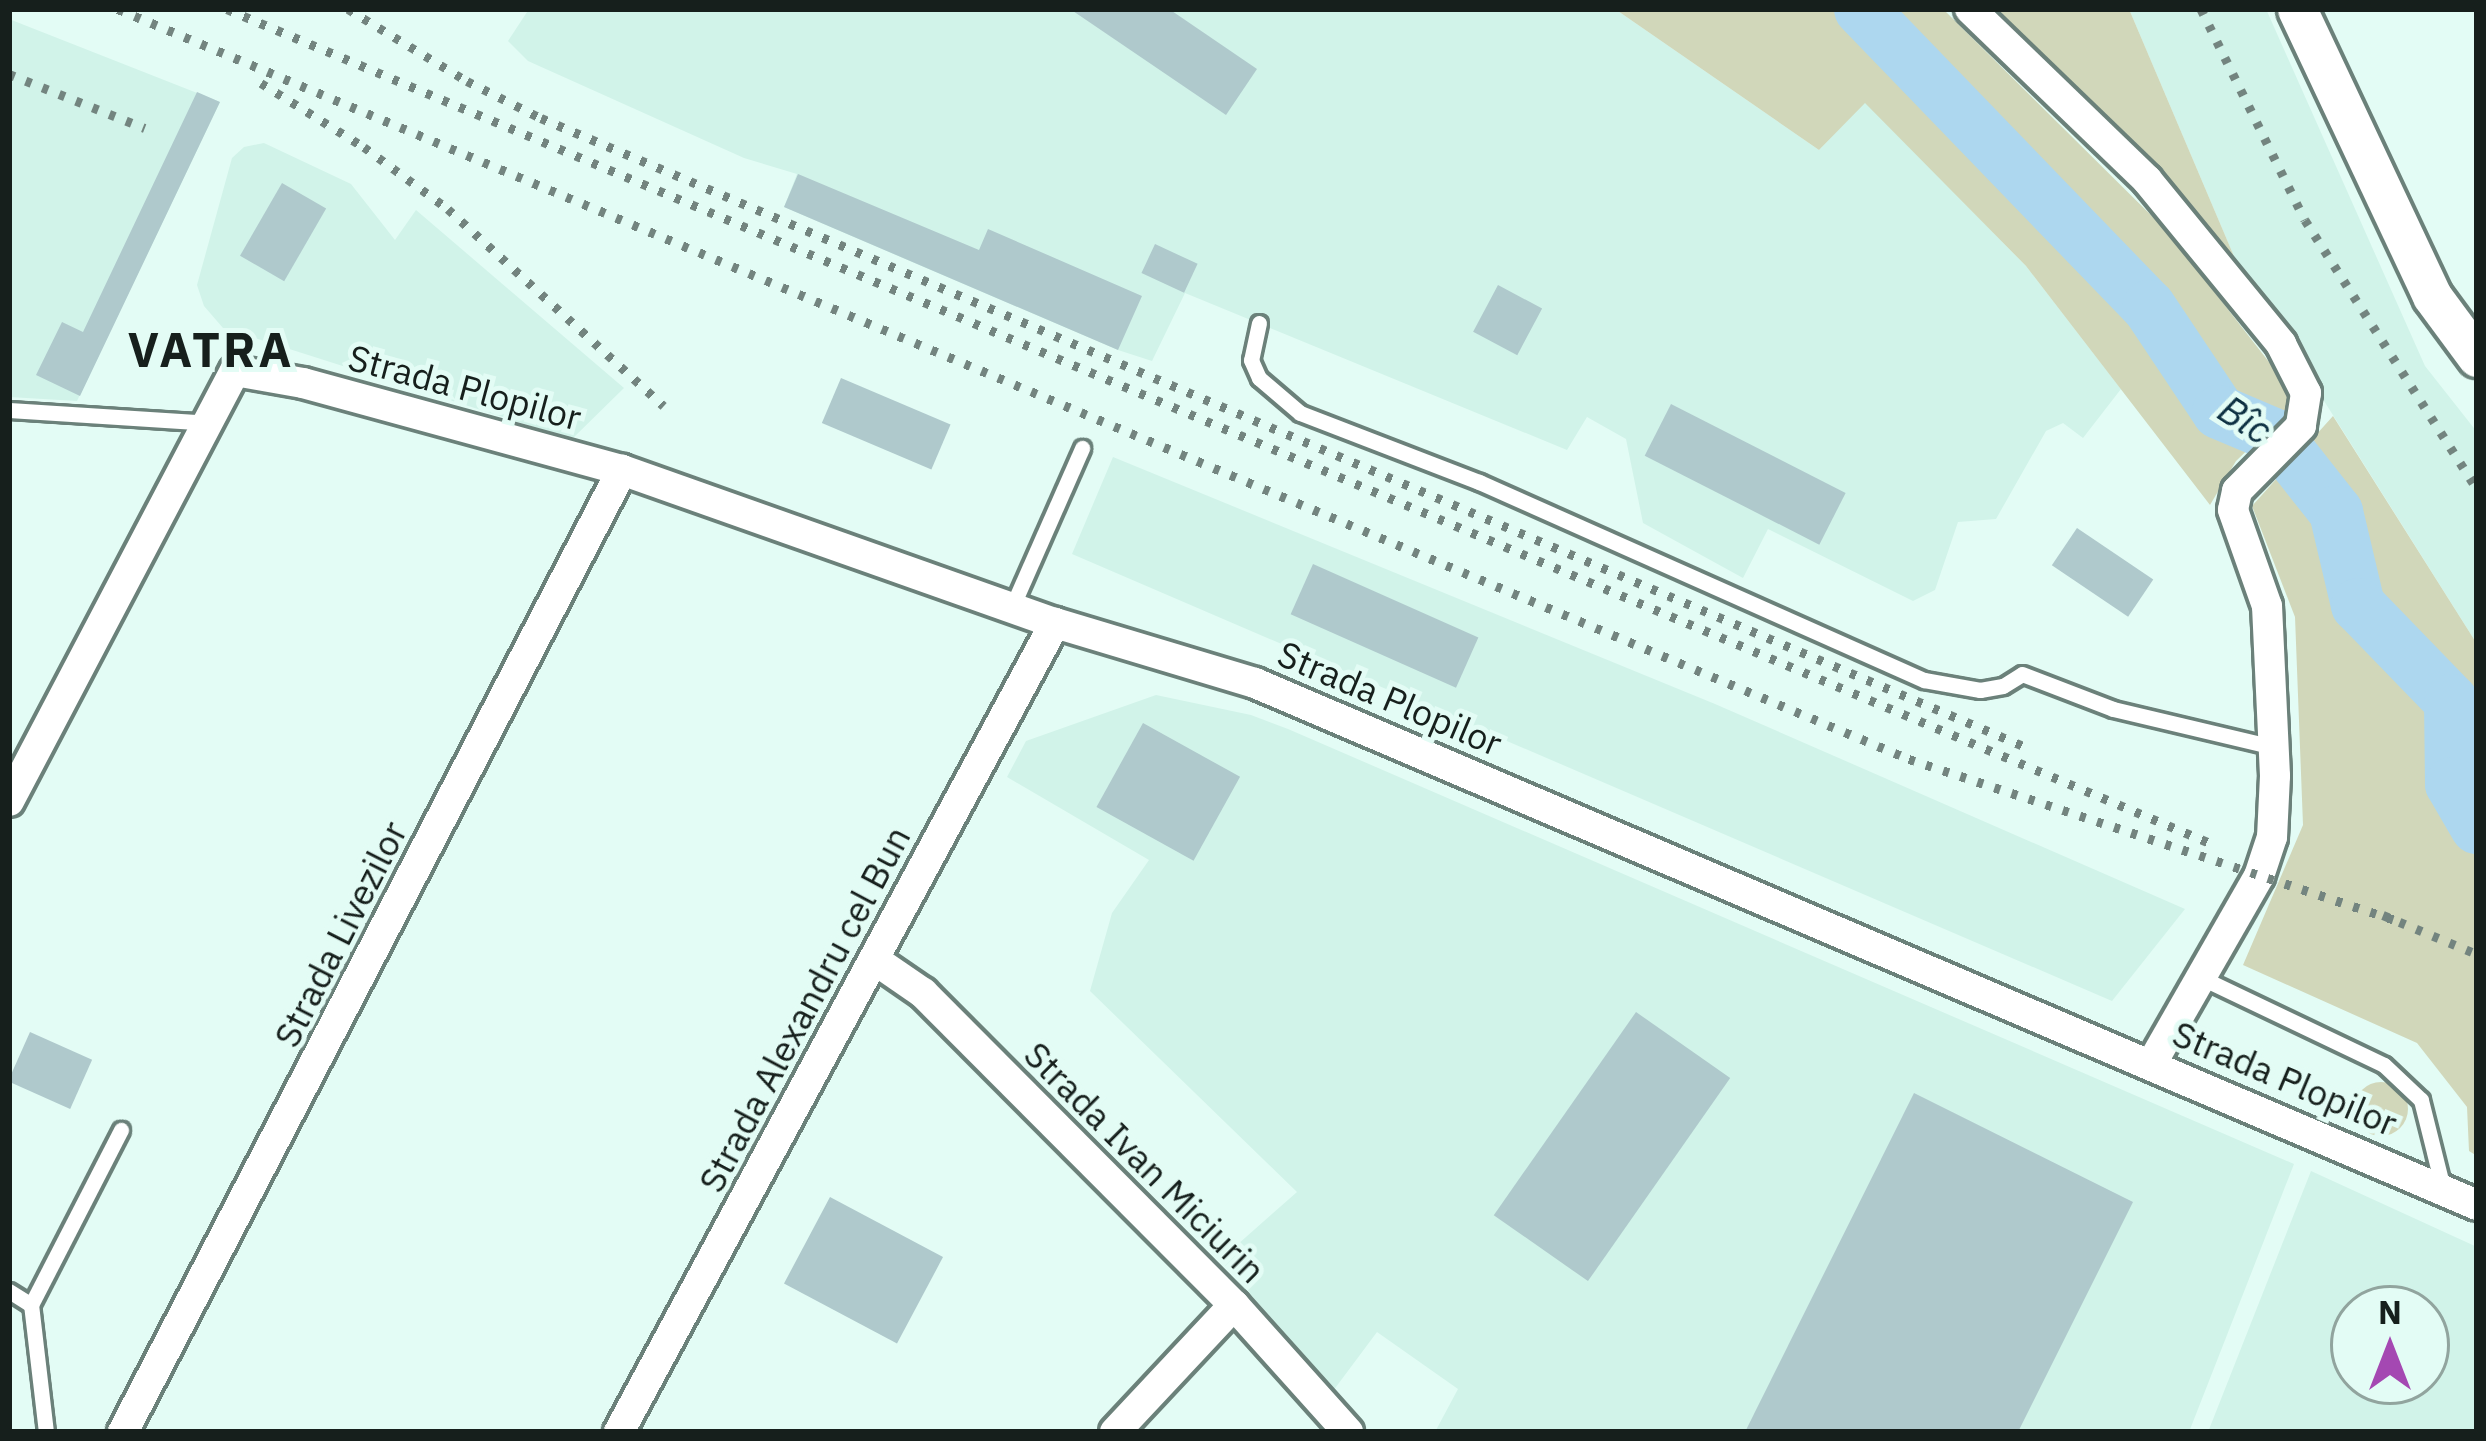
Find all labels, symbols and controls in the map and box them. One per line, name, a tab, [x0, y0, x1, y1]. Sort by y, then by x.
district label: VATRA	[128, 321, 294, 379]
street label: Strada Plopilor	[344, 335, 586, 439]
water label: Bîc	[2210, 386, 2280, 454]
street label: Strada Plopilor	[1271, 631, 1509, 765]
street label: Strada Livezilor	[265, 814, 415, 1054]
street label: Strada Alexandru cel Bun	[689, 819, 919, 1199]
street label: Strada Plopilor	[2166, 1011, 2404, 1145]
street label: Strada Ivan Miciurin	[1016, 1033, 1274, 1291]
north arrow	[2330, 1285, 2450, 1405]
text: N	[2378, 1290, 2402, 1333]

